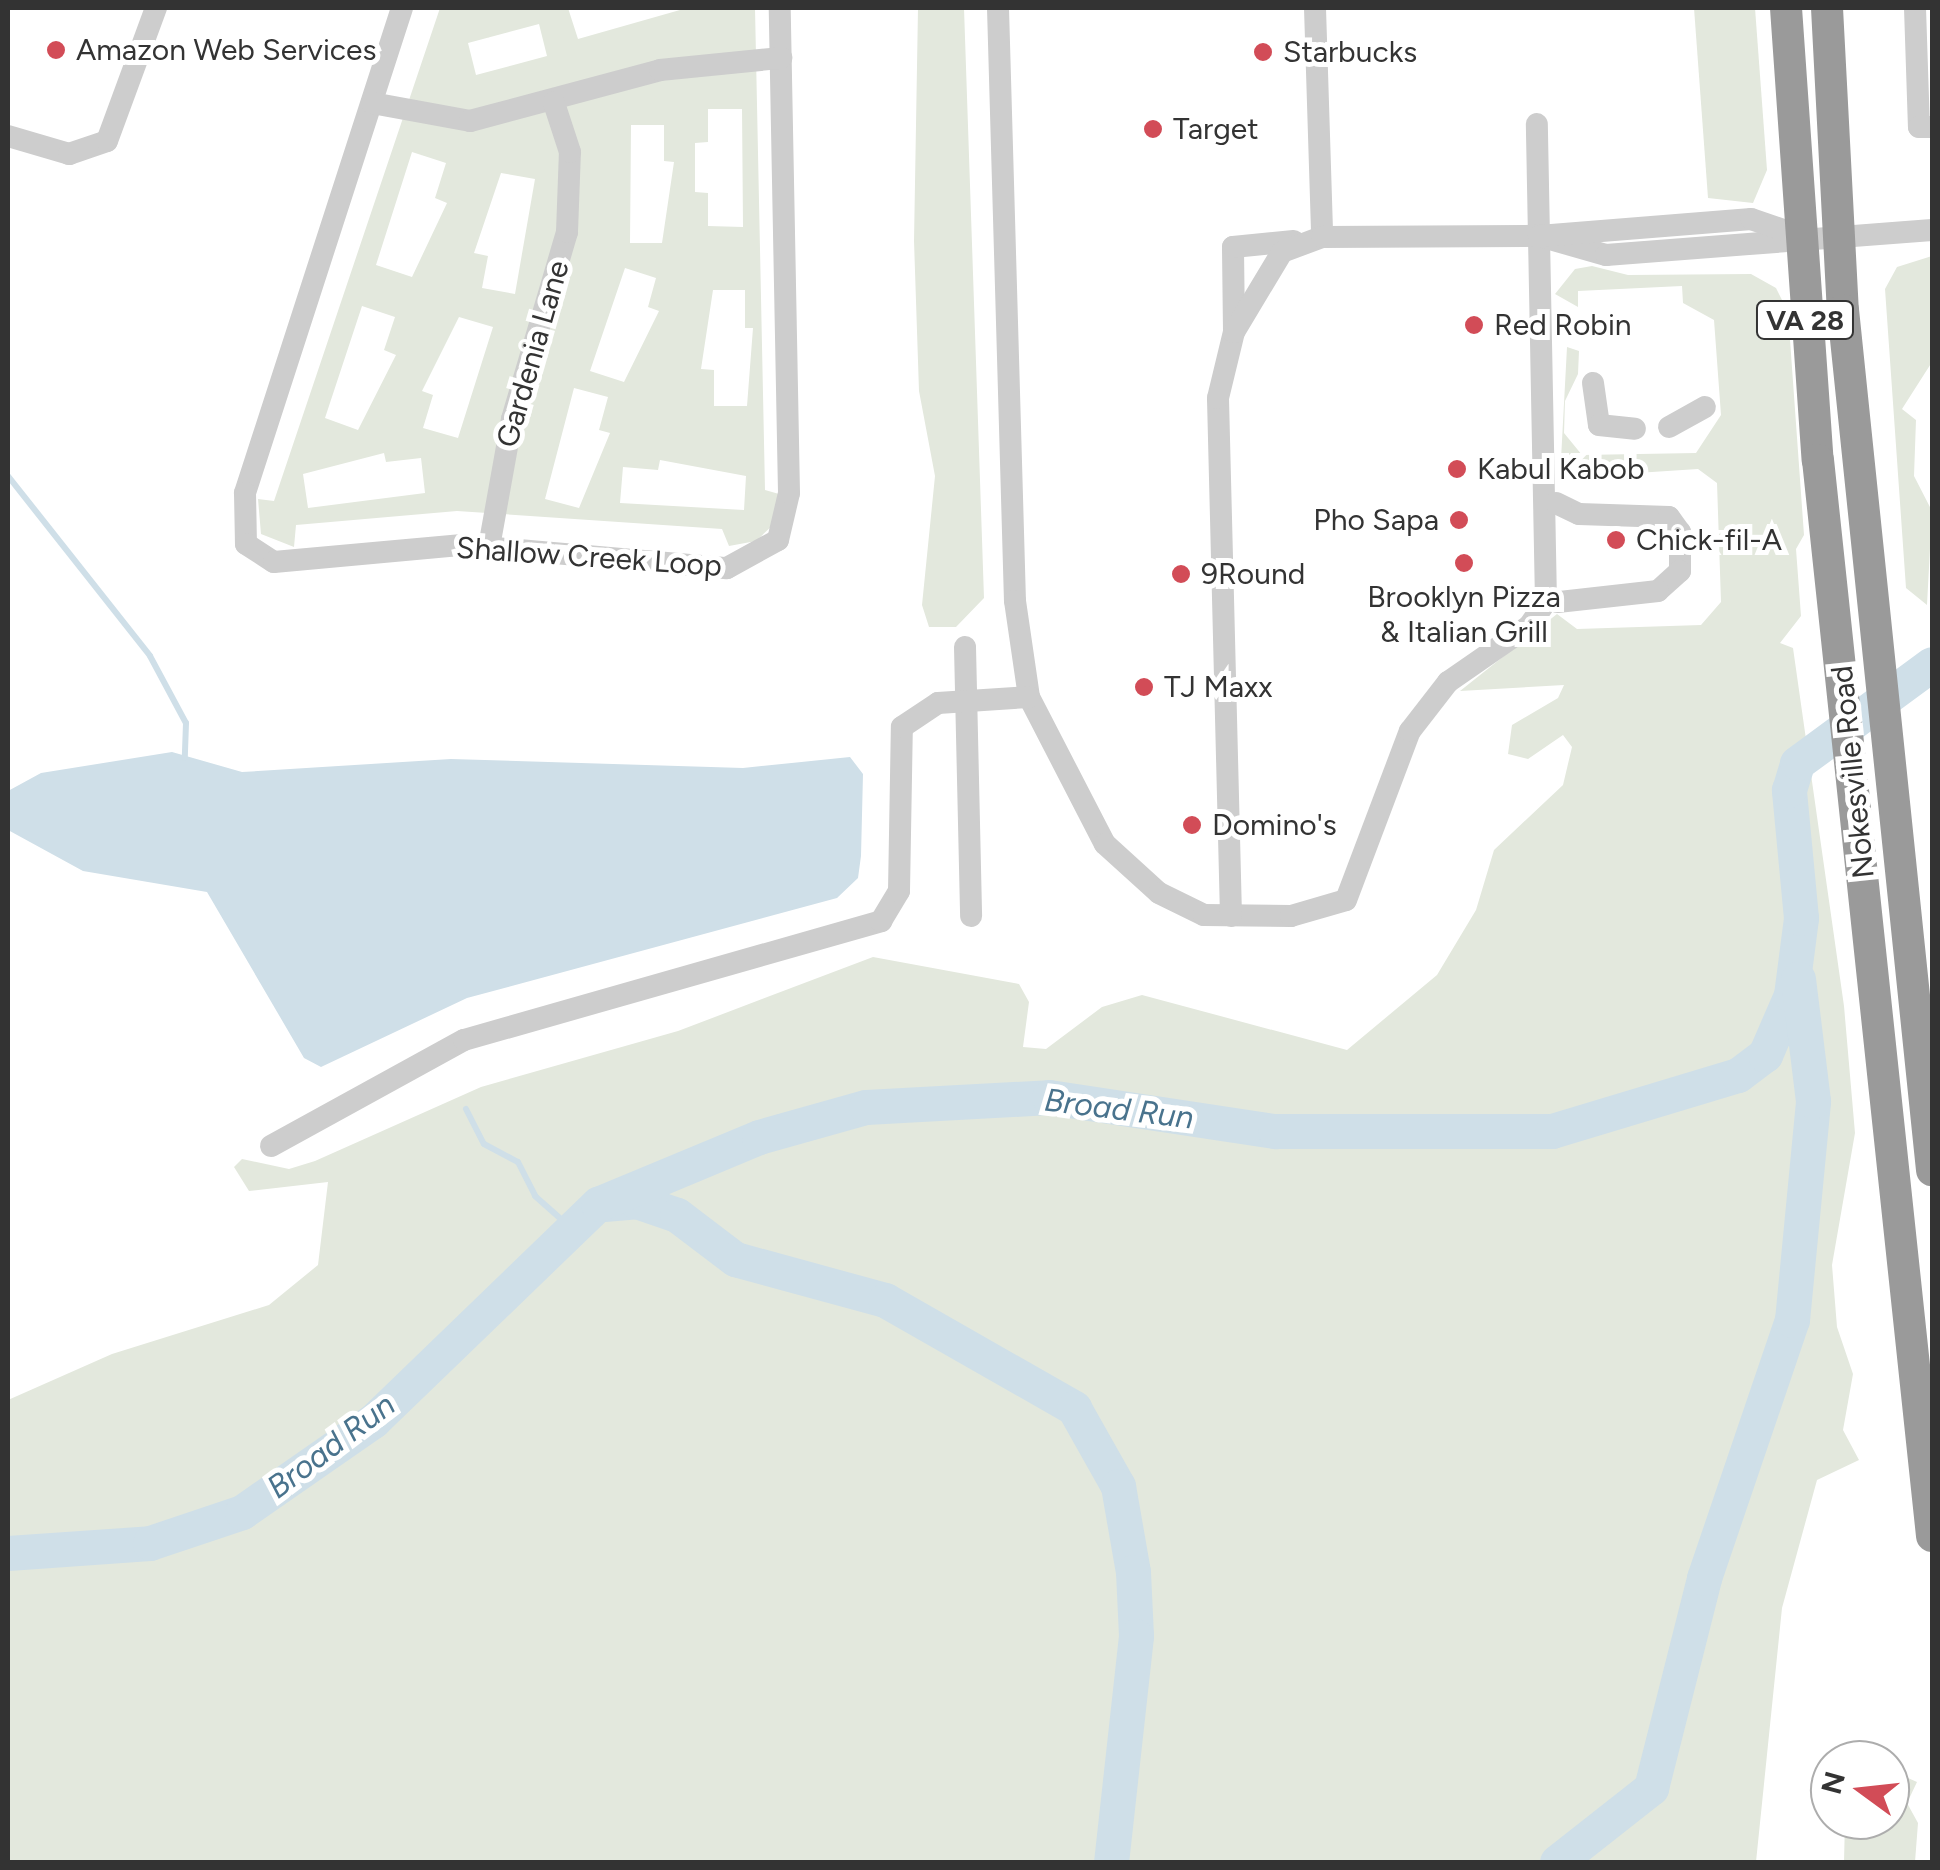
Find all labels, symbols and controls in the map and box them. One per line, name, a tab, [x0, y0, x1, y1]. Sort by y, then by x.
place label: Amazon Web Services	[76, 32, 376, 68]
place label: Starbucks	[1283, 34, 1417, 70]
marker: Amazon Web Services	[45, 39, 67, 61]
marker: Starbucks	[1252, 41, 1274, 63]
place label: Target	[1173, 111, 1258, 147]
marker: Target	[1142, 118, 1164, 140]
street label: Gardenia Lane	[489, 256, 577, 452]
road number: VA 28	[1755, 297, 1855, 343]
place label: Red Robin	[1494, 307, 1632, 343]
marker: Red Robin	[1463, 314, 1485, 336]
place label: Kabul Kabob	[1477, 451, 1645, 487]
marker: Kabul Kabob	[1446, 458, 1468, 480]
place label: Pho Sapa	[1313, 502, 1439, 538]
marker: Pho Sapa	[1448, 509, 1470, 531]
place label: Chick-fil-A	[1636, 522, 1782, 558]
marker: Chick-fil-A	[1605, 529, 1627, 551]
street label: Shallow Creek Loop	[455, 530, 723, 584]
marker: Brooklyn Pizza & Italian Grill	[1453, 552, 1475, 574]
place label: 9Round	[1201, 556, 1305, 592]
marker: 9Round	[1170, 563, 1192, 585]
place label: Brooklyn Pizza & Italian Grill	[1367, 579, 1561, 650]
street label: Nokesville Road	[1824, 664, 1882, 880]
place label: TJ Maxx	[1164, 669, 1273, 705]
marker: TJ Maxx	[1133, 676, 1155, 698]
place label: Domino's	[1212, 807, 1337, 843]
marker: Domino's	[1181, 814, 1203, 836]
water label: Broad Run	[1042, 1081, 1196, 1137]
water label: Broad Run	[259, 1385, 403, 1507]
north arrow	[1810, 1740, 1910, 1840]
text: N	[1814, 1768, 1852, 1798]

